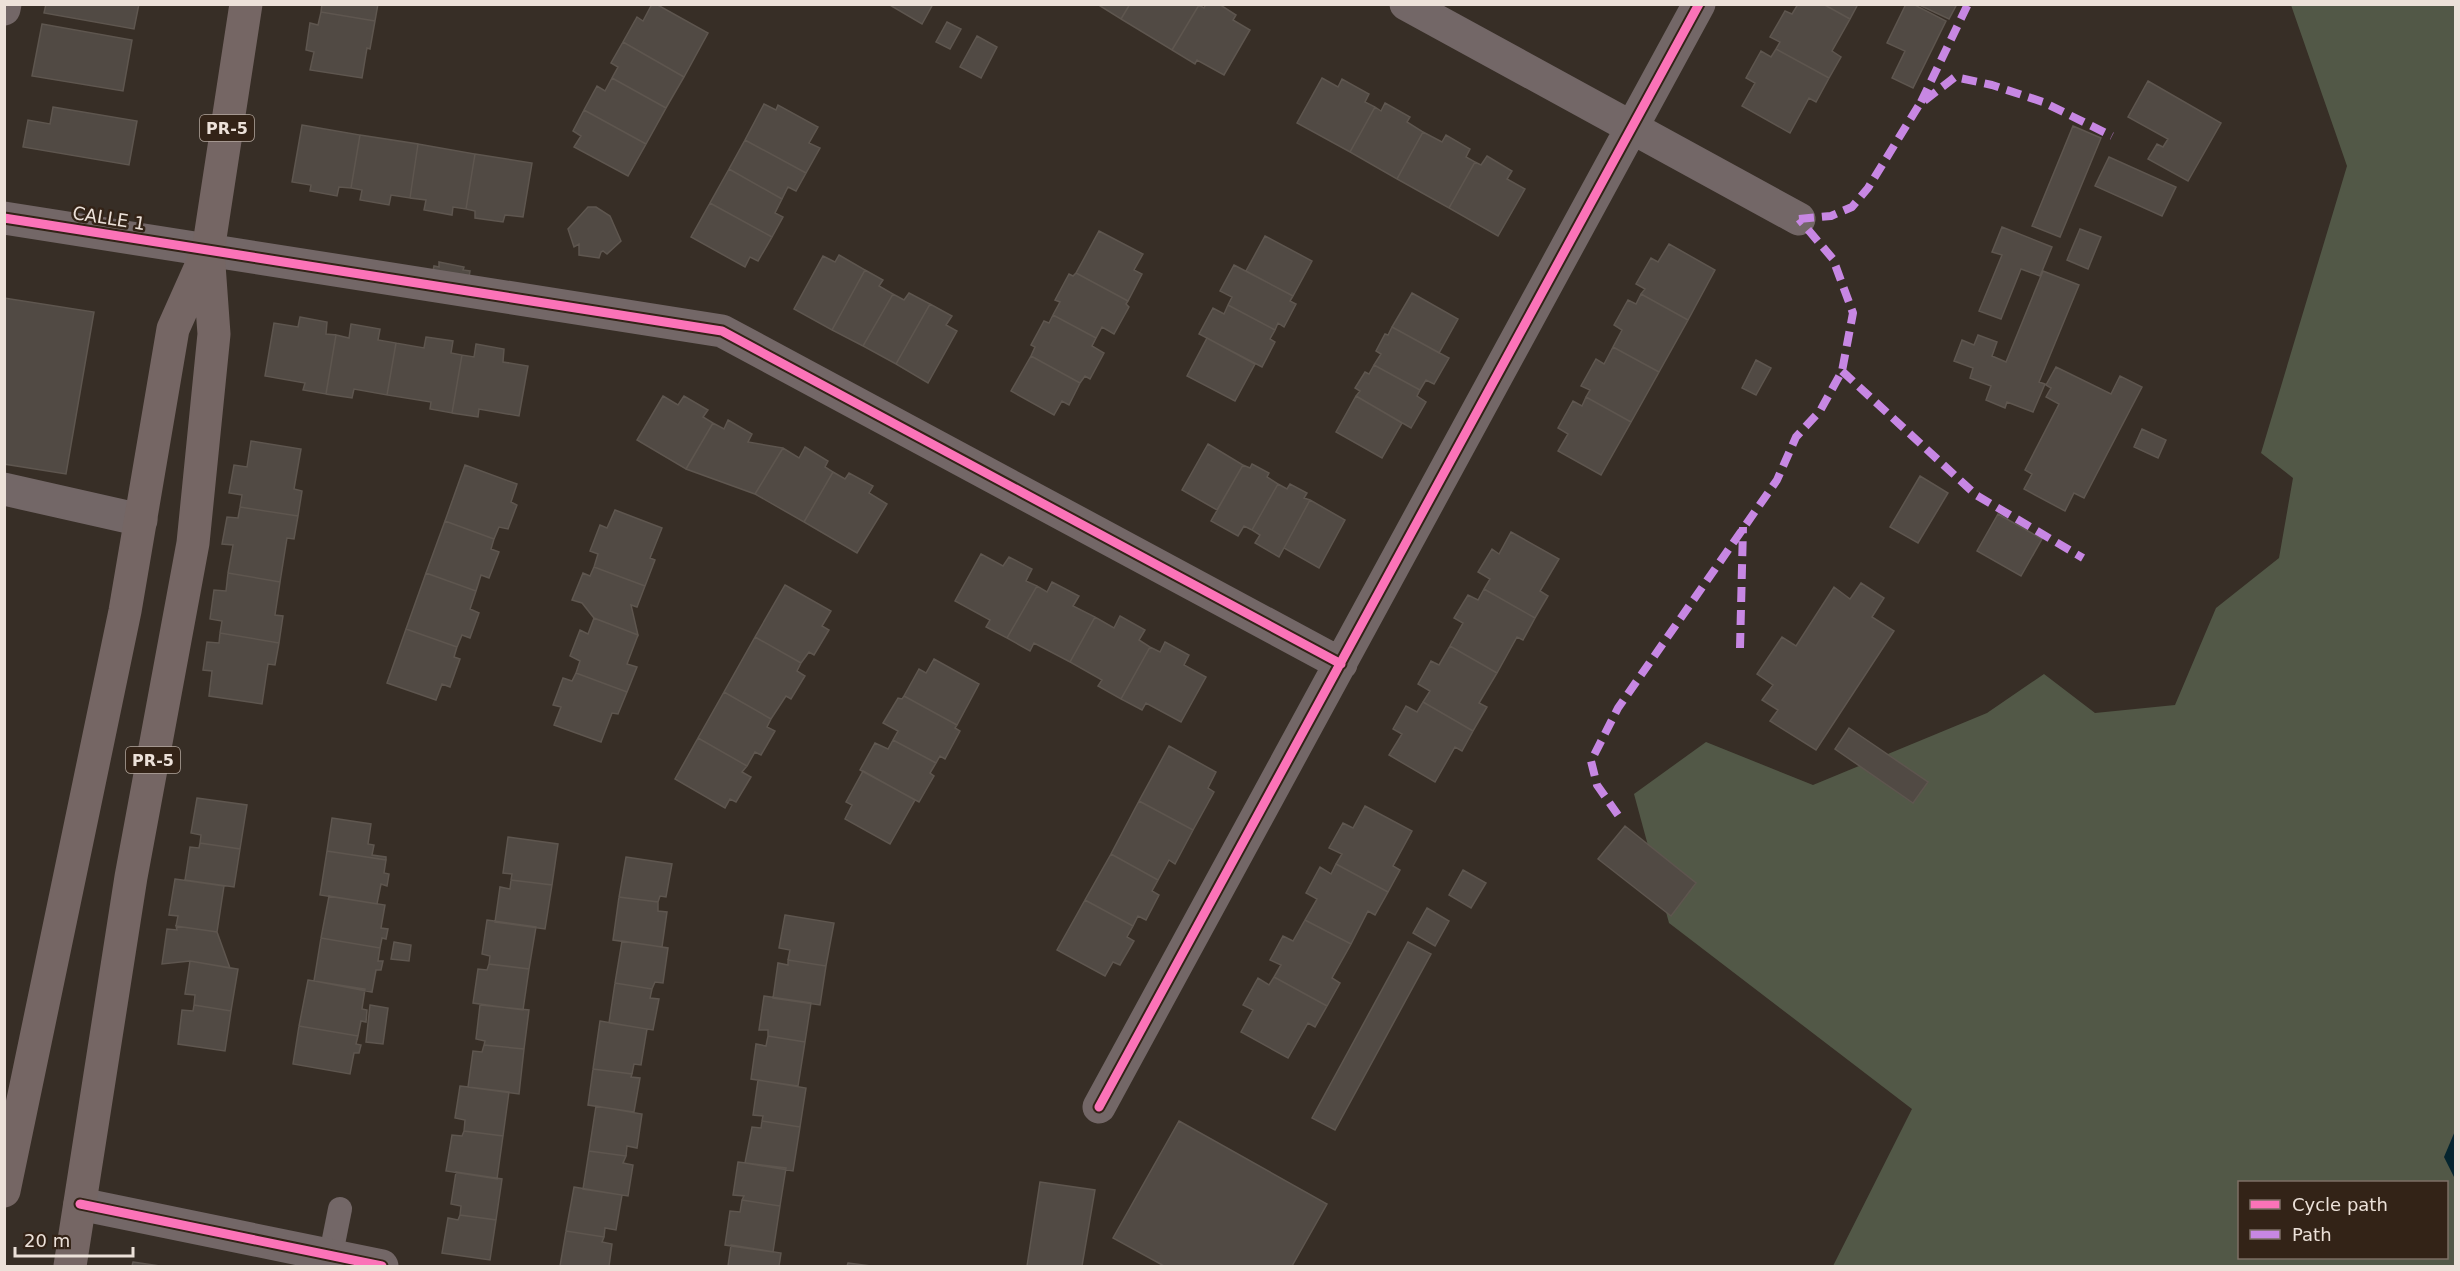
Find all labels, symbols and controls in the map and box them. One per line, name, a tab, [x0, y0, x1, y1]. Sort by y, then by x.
road number: PR-5	[200, 115, 254, 141]
street label: CALLE 1	[71, 202, 147, 234]
road number: PR-5	[126, 747, 180, 773]
legend	[2238, 1181, 2448, 1259]
text: Cycle path	[2292, 1194, 2388, 1215]
scale bar	[15, 1220, 134, 1258]
text: Path	[2292, 1224, 2332, 1245]
text: 20 m	[24, 1230, 70, 1251]

